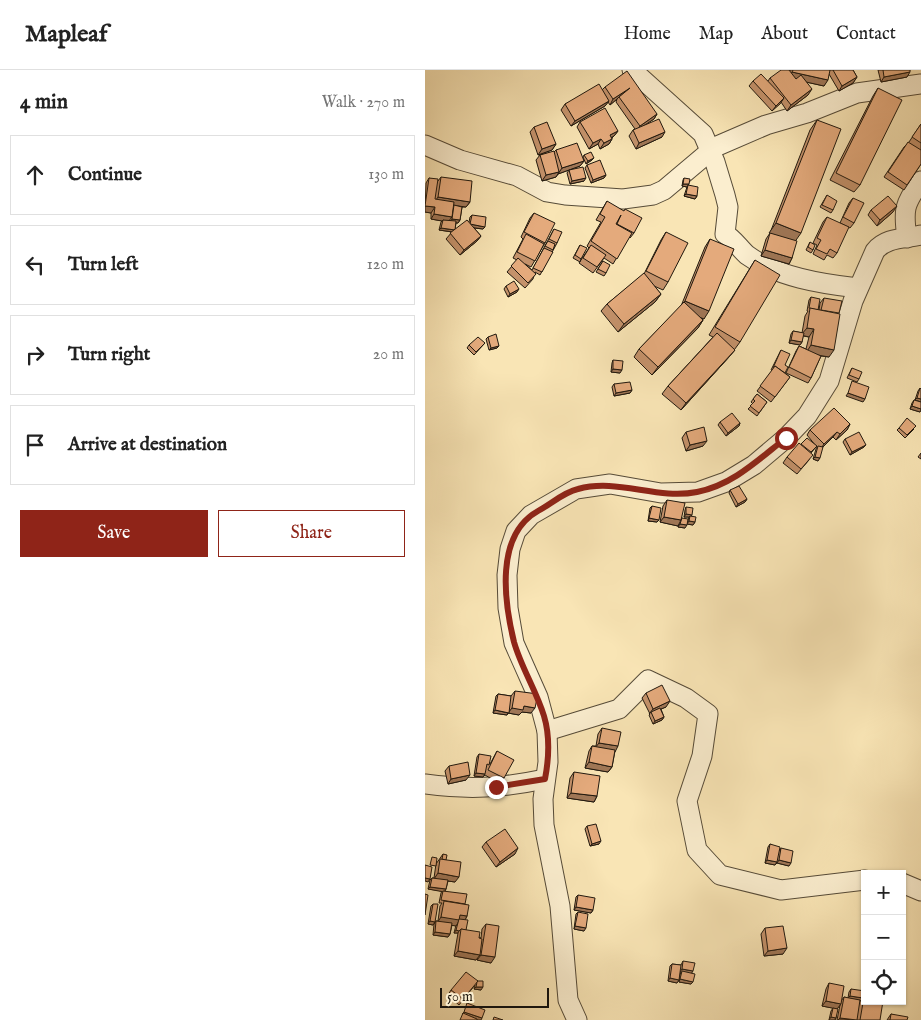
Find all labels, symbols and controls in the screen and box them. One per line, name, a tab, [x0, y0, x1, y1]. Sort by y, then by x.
text: Mapleaf	[25, 19, 107, 50]
text: Home	[624, 23, 671, 46]
text: Map	[699, 23, 733, 46]
text: About	[761, 23, 808, 46]
text: Contact	[836, 23, 896, 46]
text: 4 min	[20, 89, 68, 116]
text: Walk · 270 m	[322, 93, 405, 113]
icon: ahead	[21, 161, 49, 189]
text: Continue	[68, 163, 142, 187]
text: 130 m	[368, 165, 404, 185]
icon: left	[21, 251, 49, 279]
text: Turn left	[68, 253, 139, 277]
text: 120 m	[367, 255, 404, 275]
icon: right	[21, 341, 49, 369]
text: Turn right	[68, 343, 150, 367]
text: 20 m	[373, 345, 404, 365]
route start	[775, 427, 798, 450]
icon: arrive	[21, 431, 49, 459]
text: Arrive at destination	[68, 433, 227, 457]
button: Save	[20, 510, 208, 557]
button: Share	[218, 510, 405, 557]
route end	[485, 776, 508, 799]
map controls	[861, 870, 906, 1005]
button: +	[861, 870, 906, 915]
button: −	[861, 915, 906, 960]
button: locate	[861, 960, 906, 1005]
scale bar	[440, 985, 549, 1008]
text: 50 m	[447, 988, 473, 1006]

